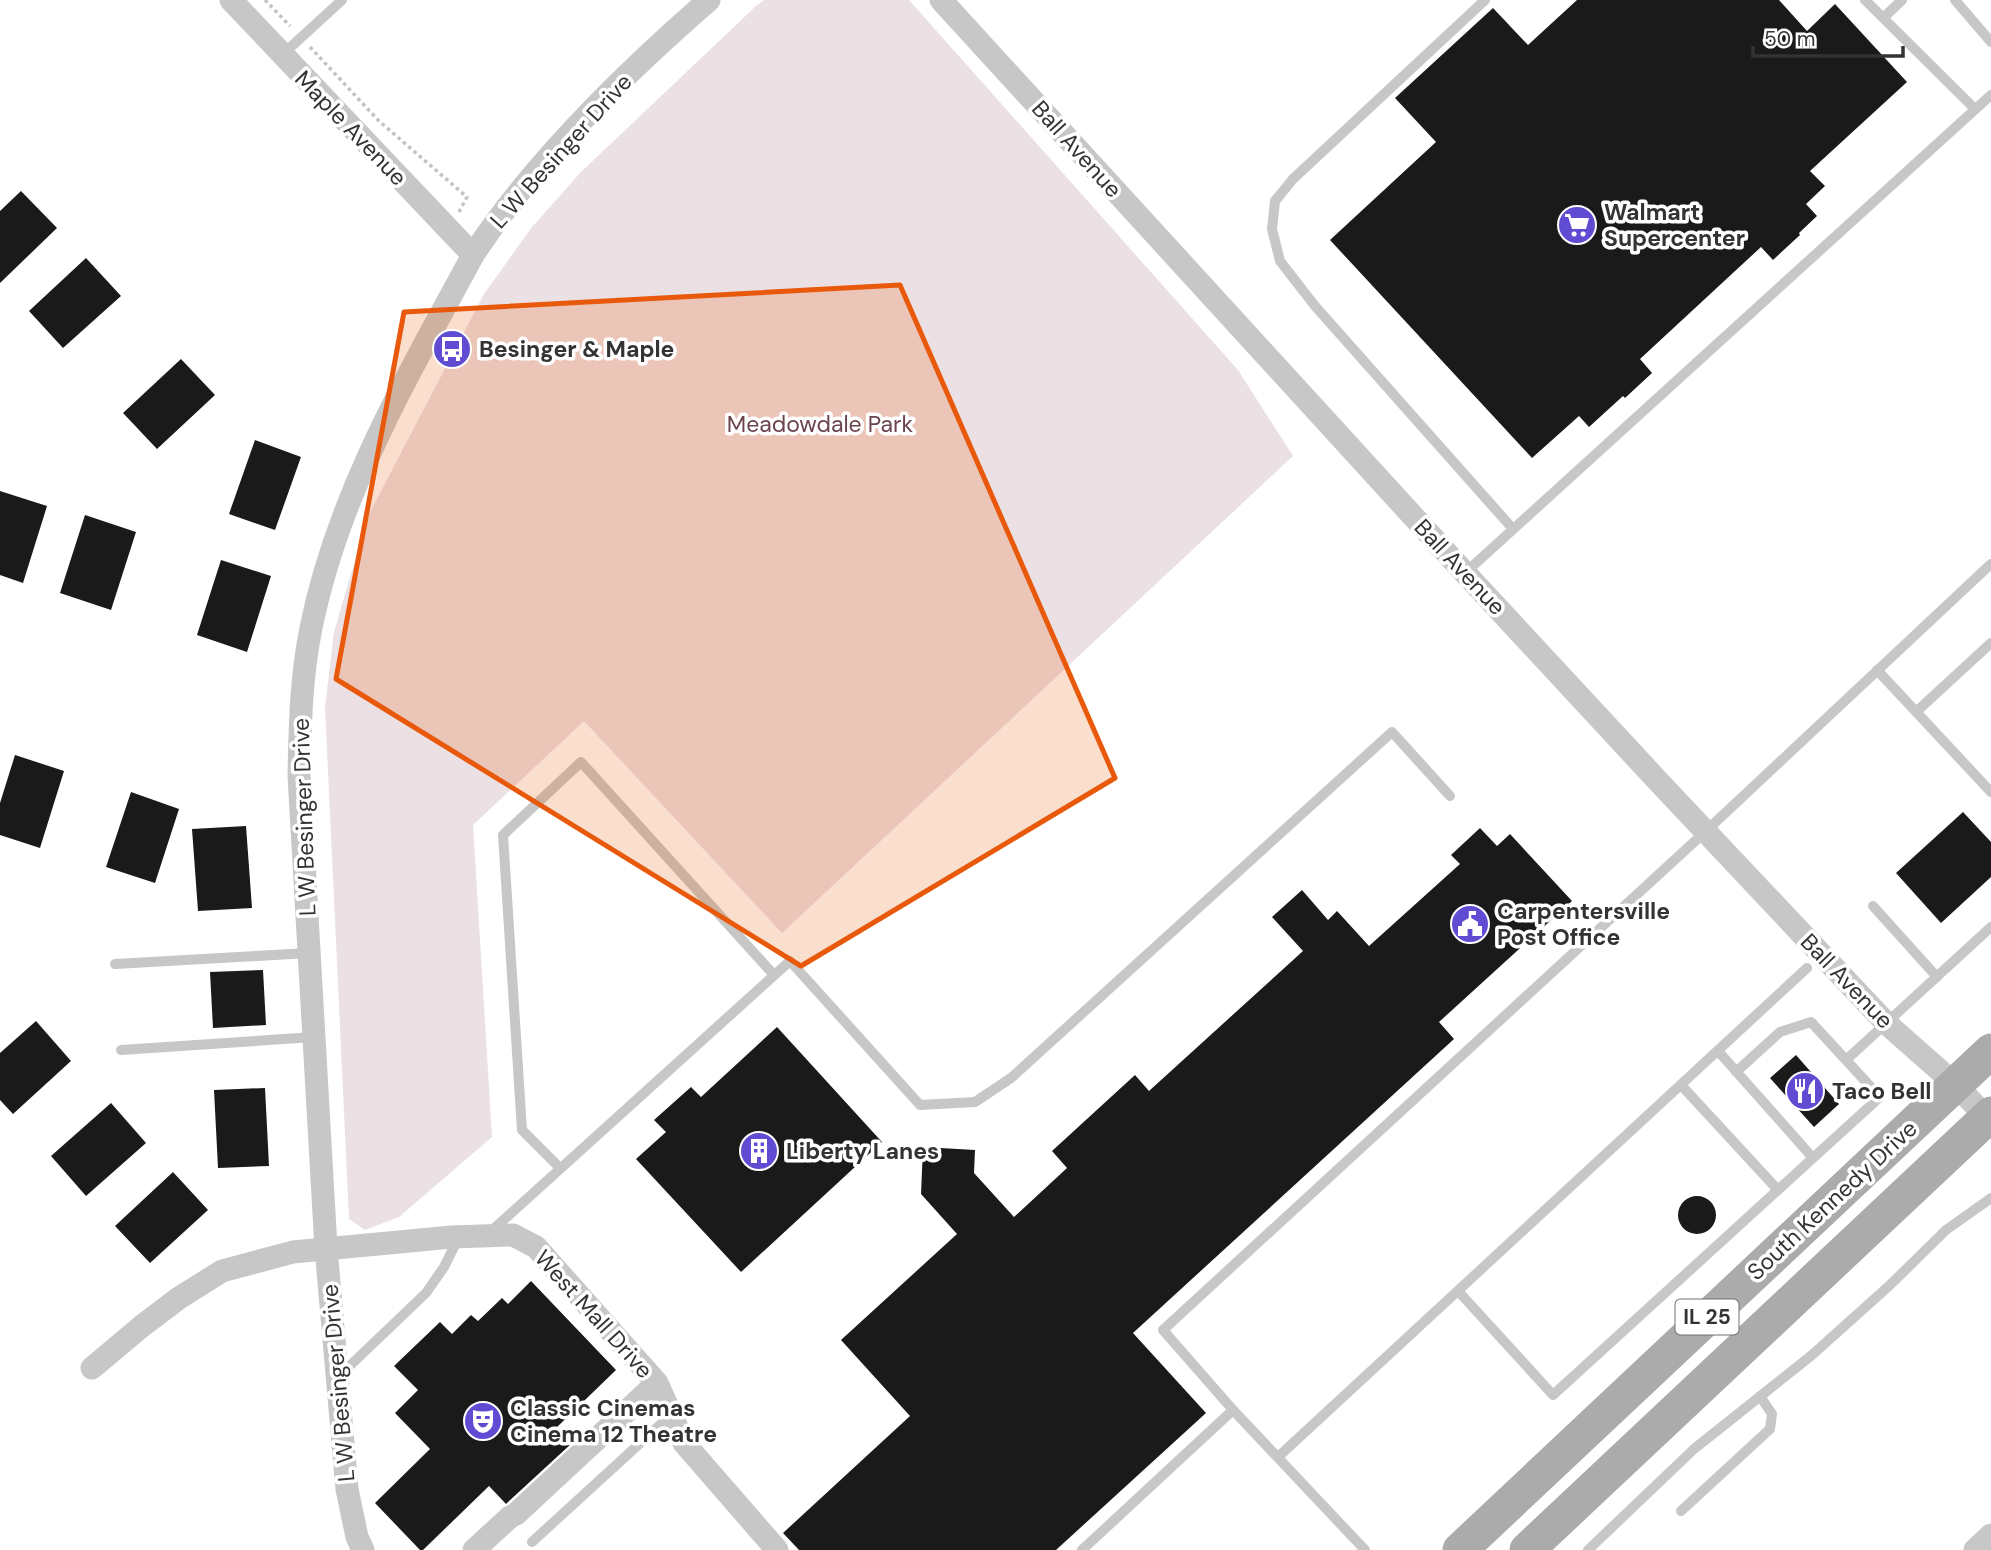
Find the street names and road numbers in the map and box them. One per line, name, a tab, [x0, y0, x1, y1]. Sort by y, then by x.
street label: Maple Avenue	[289, 64, 413, 192]
street label: L W Besinger Drive	[483, 67, 639, 235]
street label: Ball Avenue	[1025, 94, 1129, 204]
street label: Ball Avenue	[1408, 513, 1512, 621]
street label: L W Besinger Drive	[286, 717, 322, 917]
street label: Ball Avenue	[1794, 927, 1900, 1035]
street label: South Kennedy Drive	[1741, 1113, 1923, 1287]
street label: West Mall Drive	[528, 1243, 660, 1385]
street label: L W Besinger Drive	[314, 1283, 362, 1483]
road number: IL 25	[1676, 1300, 1738, 1334]

